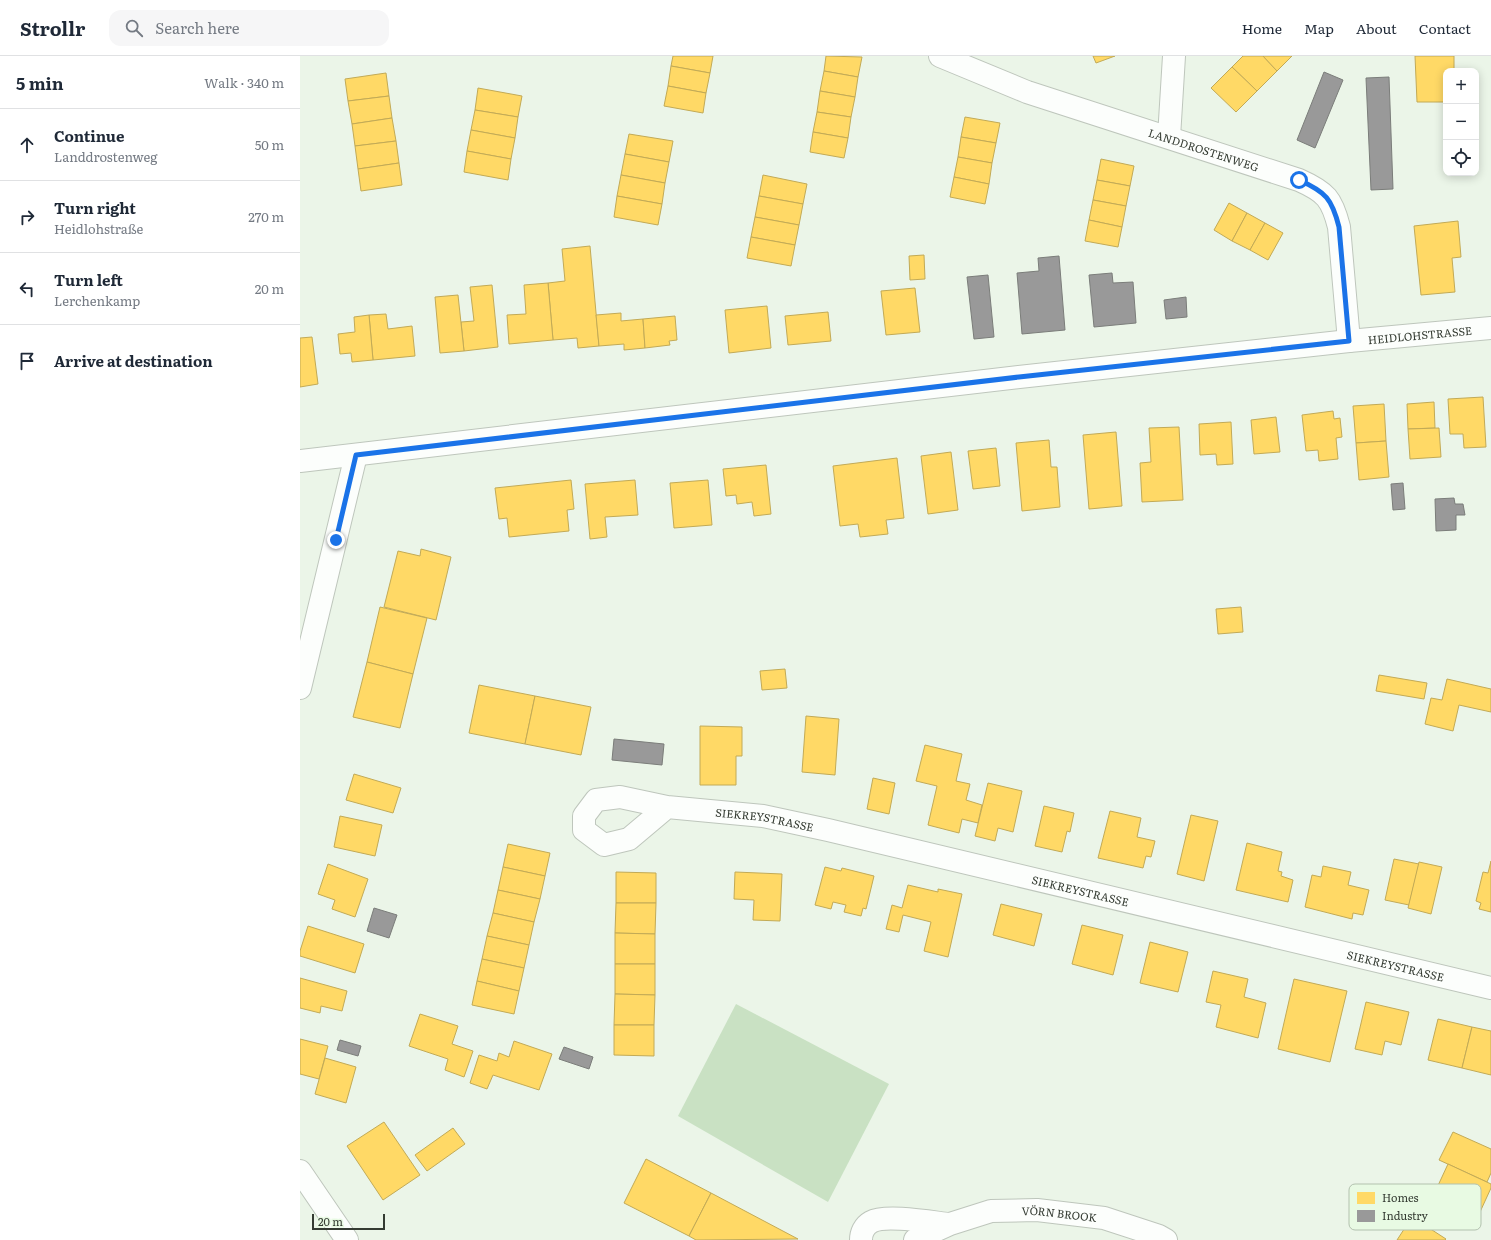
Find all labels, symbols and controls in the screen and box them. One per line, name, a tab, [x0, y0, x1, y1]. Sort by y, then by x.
search box	[109, 10, 389, 46]
text: Strollr	[20, 14, 85, 42]
text: Search here	[155, 16, 240, 39]
icon: search	[123, 17, 145, 39]
text: Home	[1242, 18, 1282, 38]
text: Map	[1304, 18, 1334, 38]
text: About	[1356, 18, 1397, 38]
text: Contact	[1419, 18, 1471, 38]
map controls	[1443, 68, 1479, 176]
button: +	[1443, 68, 1479, 104]
text: 5 min	[16, 70, 64, 95]
text: Walk · 340 m	[204, 73, 284, 92]
button: −	[1443, 104, 1479, 140]
text: Continue	[54, 124, 124, 147]
street label: LANDDROSTENWEG	[1147, 124, 1261, 175]
icon: ahead	[16, 134, 38, 156]
text: 50 m	[255, 135, 284, 154]
button: locate	[1443, 140, 1479, 176]
text: Landdrostenweg	[54, 147, 158, 166]
route start	[1290, 171, 1308, 189]
text: Turn right	[54, 196, 136, 219]
icon: right	[16, 206, 38, 228]
text: 270 m	[248, 207, 284, 226]
text: Heidlohstraße	[54, 219, 143, 238]
text: Turn left	[54, 268, 123, 291]
icon: left	[16, 278, 38, 300]
text: 20 m	[255, 279, 284, 298]
text: Lerchenkamp	[54, 291, 140, 310]
street label: HEIDLOHSTRASSE	[1367, 322, 1473, 347]
text: Arrive at destination	[54, 349, 213, 372]
icon: arrive	[16, 350, 38, 372]
route end	[327, 531, 345, 549]
street label: SIEKREYSTRASSE	[715, 804, 815, 835]
street label: SIEKREYSTRASSE	[1030, 871, 1131, 909]
street label: SIEKREYSTRASSE	[1345, 946, 1446, 985]
legend	[1349, 1184, 1481, 1230]
text: Homes	[1382, 1189, 1419, 1205]
street label: VÖRN BROOK	[1022, 1202, 1098, 1225]
text: Industry	[1382, 1207, 1429, 1223]
scale bar	[312, 1212, 385, 1231]
text: 20 m	[318, 1213, 343, 1229]

